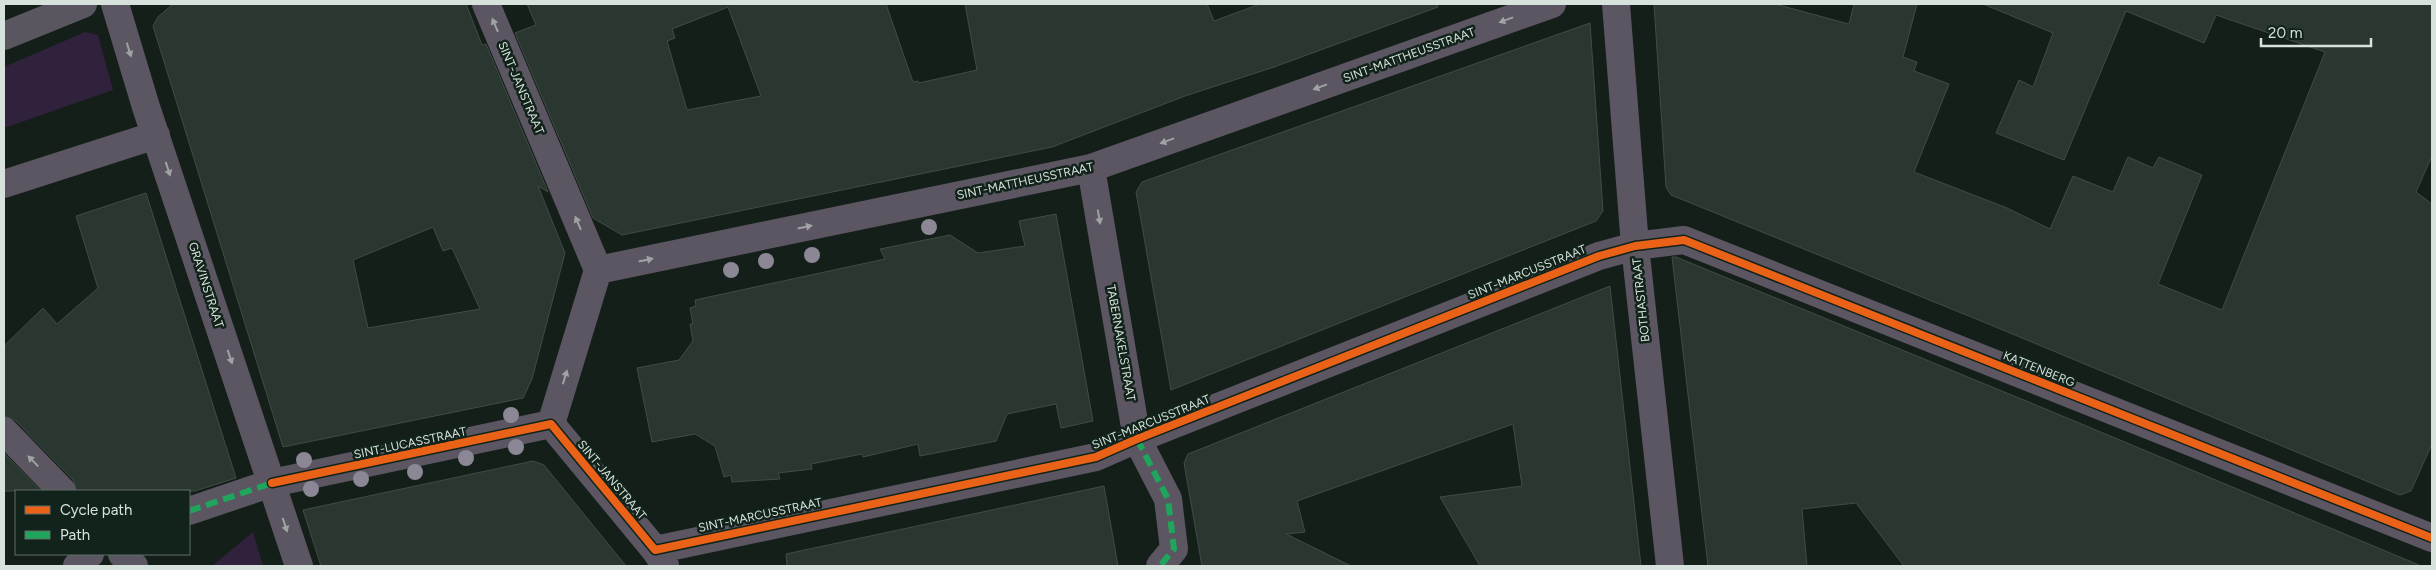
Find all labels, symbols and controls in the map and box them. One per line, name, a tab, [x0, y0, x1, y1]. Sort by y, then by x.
scale bar	[2261, 15, 2371, 47]
one-way arrow	[1498, 16, 1513, 24]
one-way arrow	[490, 18, 498, 32]
text: 20 m	[2268, 24, 2302, 42]
street label: SINT-MATTHEUSSTRAAT	[1341, 25, 1477, 85]
street label: SINT-JANSTRAAT	[495, 40, 547, 137]
one-way arrow	[126, 43, 134, 58]
one-way arrow	[1312, 83, 1327, 91]
one-way arrow	[1159, 137, 1174, 145]
street label: SINT-MATTHEUSSTRAAT	[956, 160, 1095, 202]
one-way arrow	[165, 162, 172, 177]
one-way arrow	[1096, 209, 1104, 225]
one-way arrow	[574, 216, 582, 231]
one-way arrow	[797, 223, 813, 231]
street label: GRAVINSTRAAT	[186, 240, 227, 330]
street label: SINT-MARCUSSTRAAT	[1466, 242, 1588, 302]
one-way arrow	[638, 256, 653, 264]
street label: BOTHASTRAAT	[1630, 257, 1652, 343]
street label: TABERNAKELSTRAAT	[1104, 284, 1138, 403]
street label: KATTENBERG	[2001, 348, 2077, 390]
one-way arrow	[226, 350, 234, 365]
one-way arrow	[562, 370, 570, 385]
street label: SINT-MARCUSSTRAAT	[1090, 392, 1212, 452]
street label: SINT-LUCASSTRAAT	[352, 424, 468, 462]
street label: SINT-JANSTRAAT	[575, 437, 650, 523]
one-way arrow	[27, 456, 39, 468]
legend	[15, 490, 190, 555]
street label: SINT-MARCUSSTRAAT	[697, 495, 823, 535]
text: Cycle path	[60, 501, 132, 519]
one-way arrow	[282, 518, 290, 533]
text: Path	[60, 526, 90, 544]

